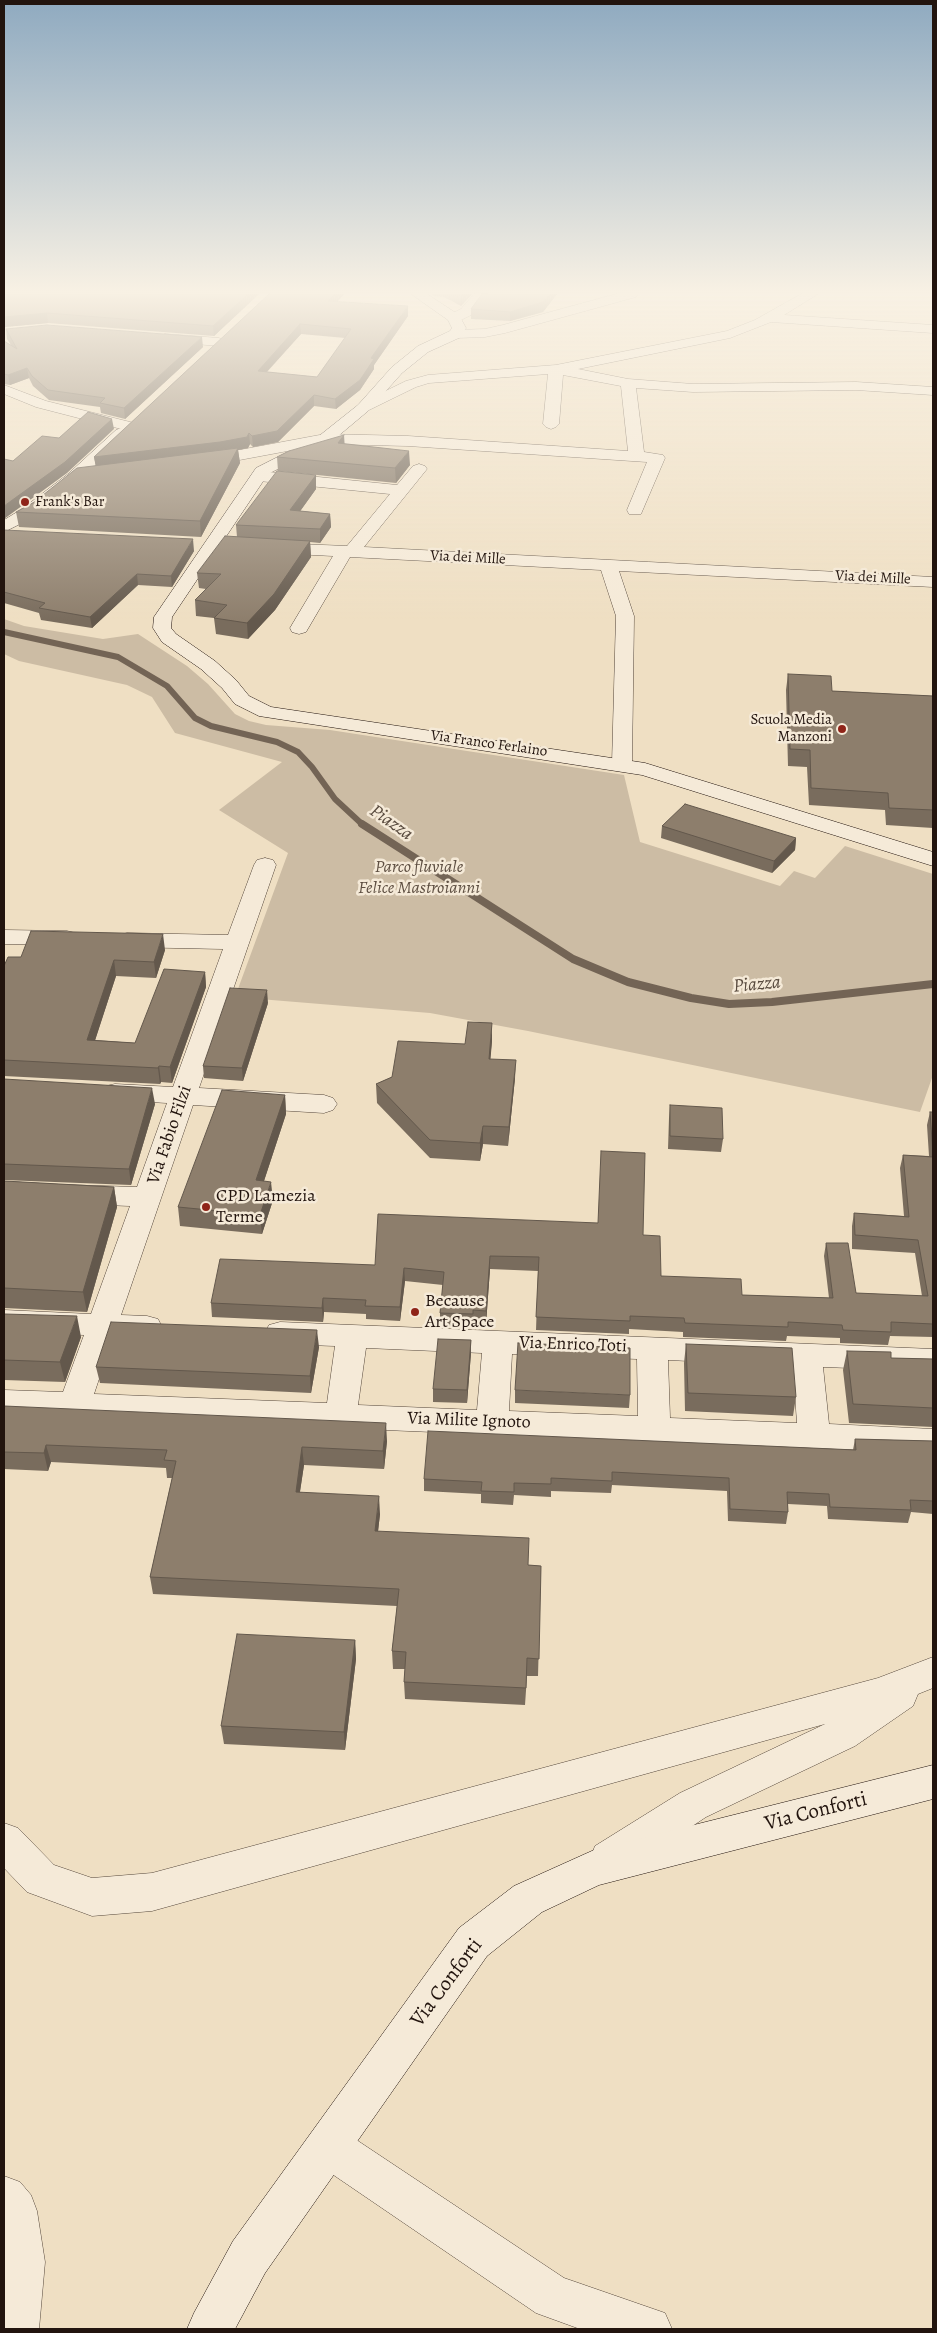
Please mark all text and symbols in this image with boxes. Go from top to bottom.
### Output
place label: Frank's Bar [35,493,105,511]
marker: Frank's Bar [19,496,31,508]
street label: Via dei Mille [430,547,506,569]
street label: Via dei Mille [835,567,911,589]
place label: Scuola Media Manzoni [750,711,832,746]
marker: Scuola Media Manzoni [836,723,848,735]
street label: Via Franco Ferlaino [430,727,548,761]
water label: Piazza [365,800,417,846]
park label: Parco fluviale Felice Mastroianni [358,857,480,900]
water label: Piazza [732,972,782,998]
street label: Via Fabio Filzi [143,1083,197,1187]
place label: CPD Lamezia Terme [216,1186,316,1228]
marker: CPD Lamezia Terme [200,1201,212,1213]
place label: Because Art Space [425,1291,494,1334]
marker: Because Art Space [409,1306,421,1318]
street label: Via Enrico Toti [519,1332,627,1358]
street label: Via Milite Ignoto [407,1408,531,1434]
street label: Via Conforti [762,1787,870,1837]
street label: Via Conforti [406,1934,488,2032]

